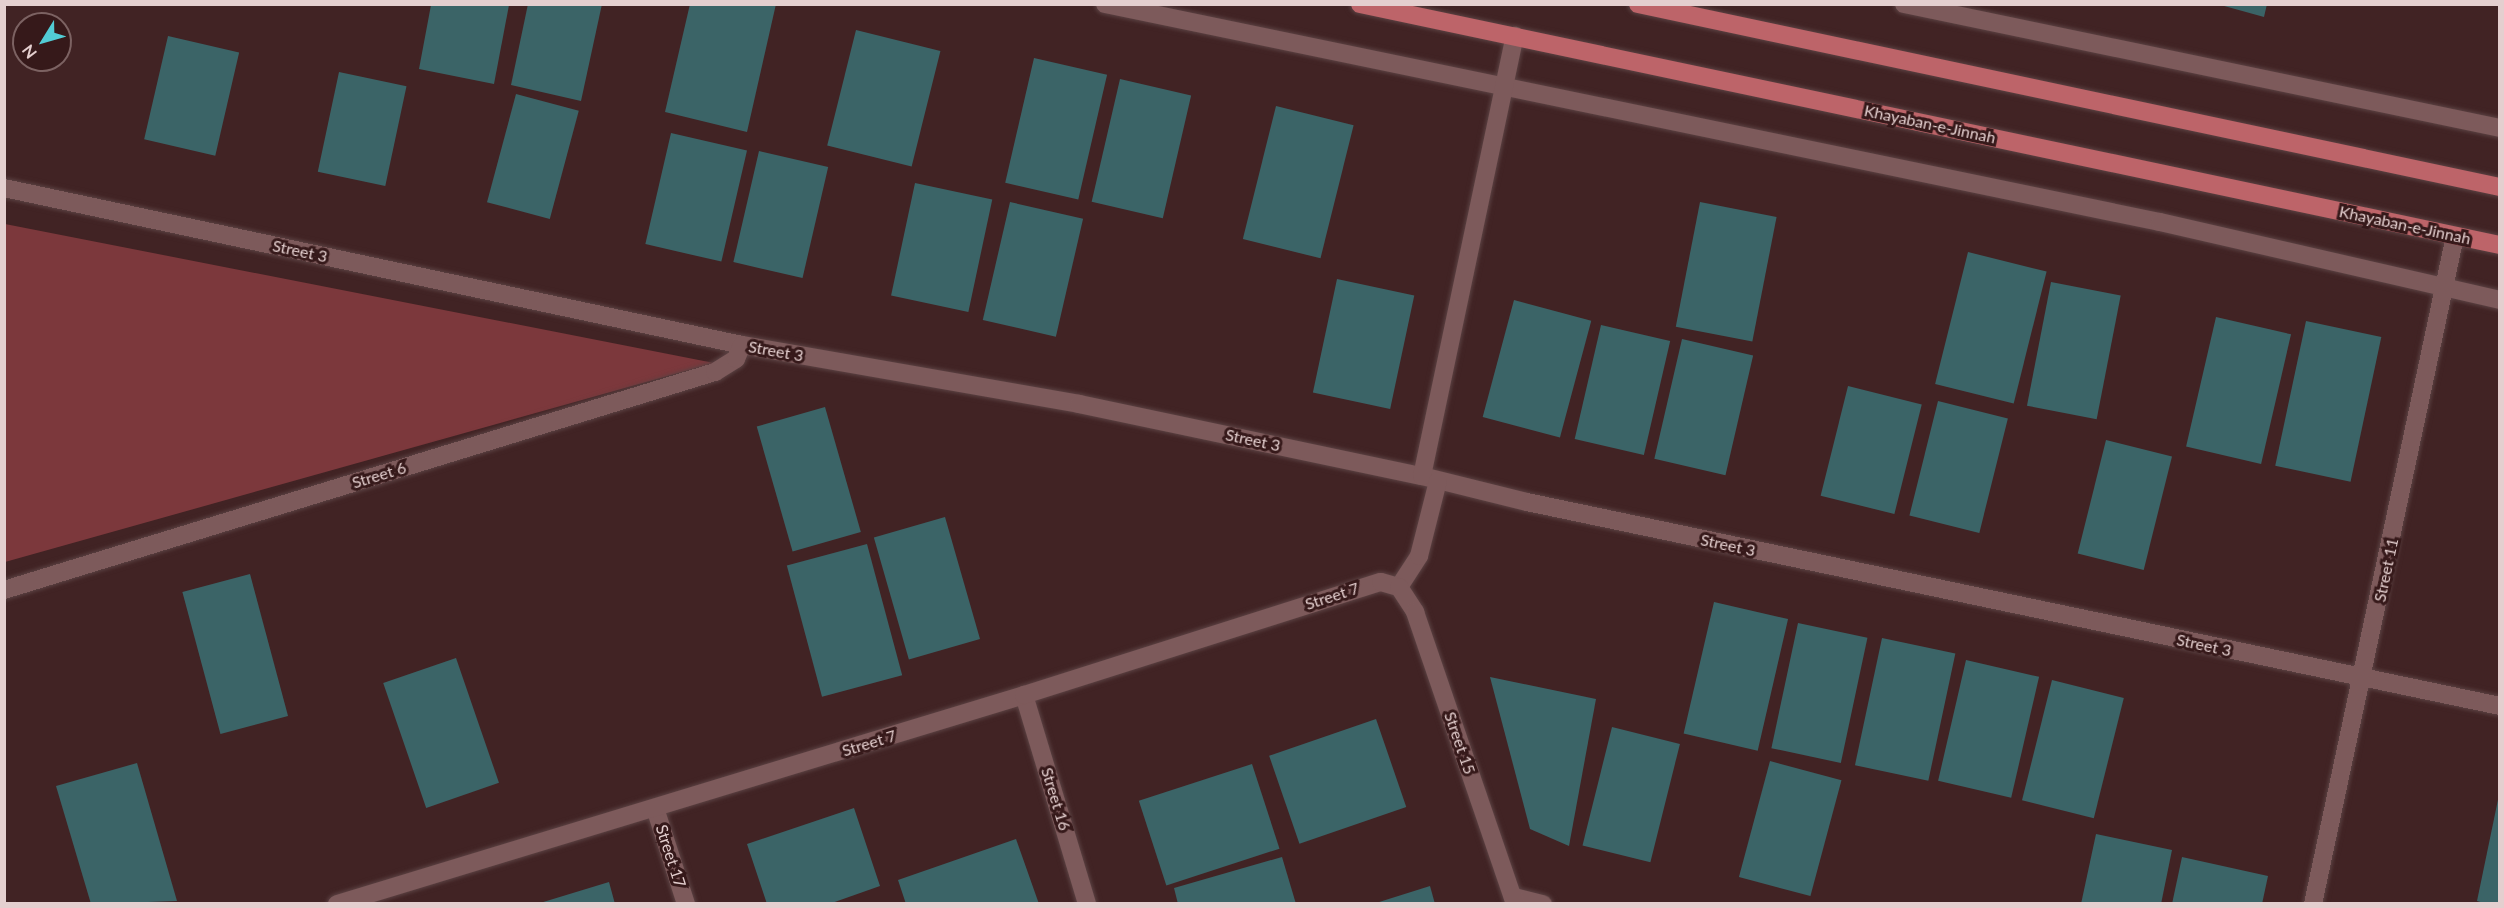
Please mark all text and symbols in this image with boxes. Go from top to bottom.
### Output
north arrow [12,12,72,72]
text: N [18,41,40,63]
street label: Khayaban-e-Jinnah [1863,101,1997,147]
street label: Khayaban-e-Jinnah [2338,202,2472,248]
street label: Street 3 [271,236,329,266]
street label: Street 3 [747,337,805,365]
street label: Street 3 [1224,425,1282,455]
street label: Street 6 [350,458,408,492]
street label: Street 3 [1699,530,1757,560]
street label: Street 11 [2370,536,2402,604]
street label: Street 7 [1303,578,1361,614]
street label: Street 3 [2175,630,2233,660]
street label: Street 15 [1440,709,1480,777]
street label: Street 7 [840,726,898,760]
street label: Street 16 [1037,765,1075,833]
street label: Street 17 [652,822,690,890]

